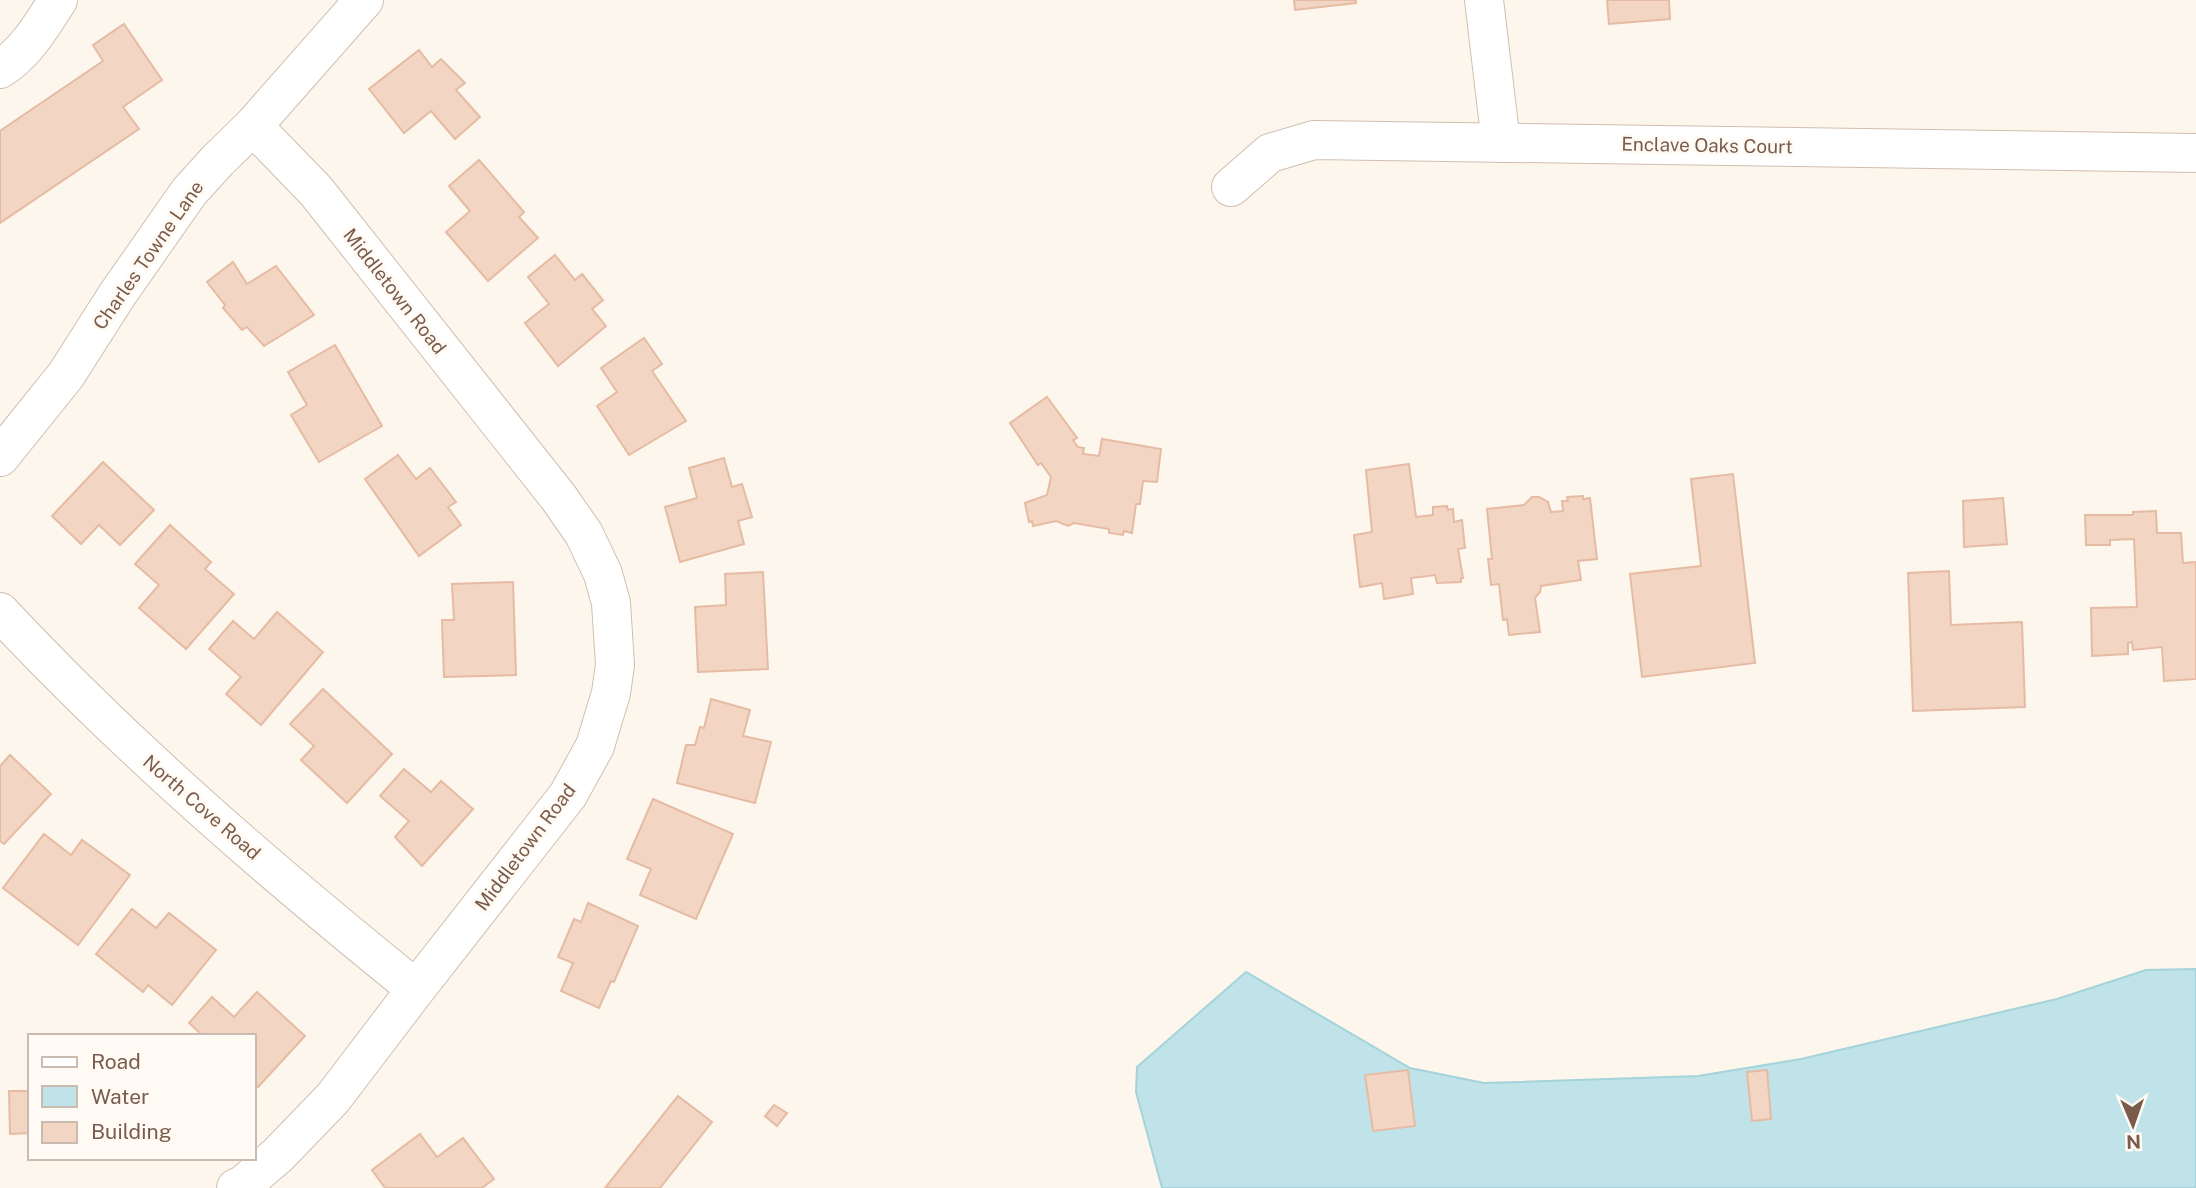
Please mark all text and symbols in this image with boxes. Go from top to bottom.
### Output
street label: Enclave Oaks Court [1621,133,1793,157]
street label: Charles Towne Lane [88,176,208,334]
street label: Middletown Road [339,224,451,358]
street label: North Cove Road [139,750,265,864]
street label: Middletown Road [470,779,580,915]
legend [28,1034,256,1160]
text: Road [91,1049,141,1074]
text: Water [91,1084,149,1109]
north arrow [2098,1090,2168,1160]
text: Building [91,1119,172,1144]
text: N [2126,1131,2141,1153]

